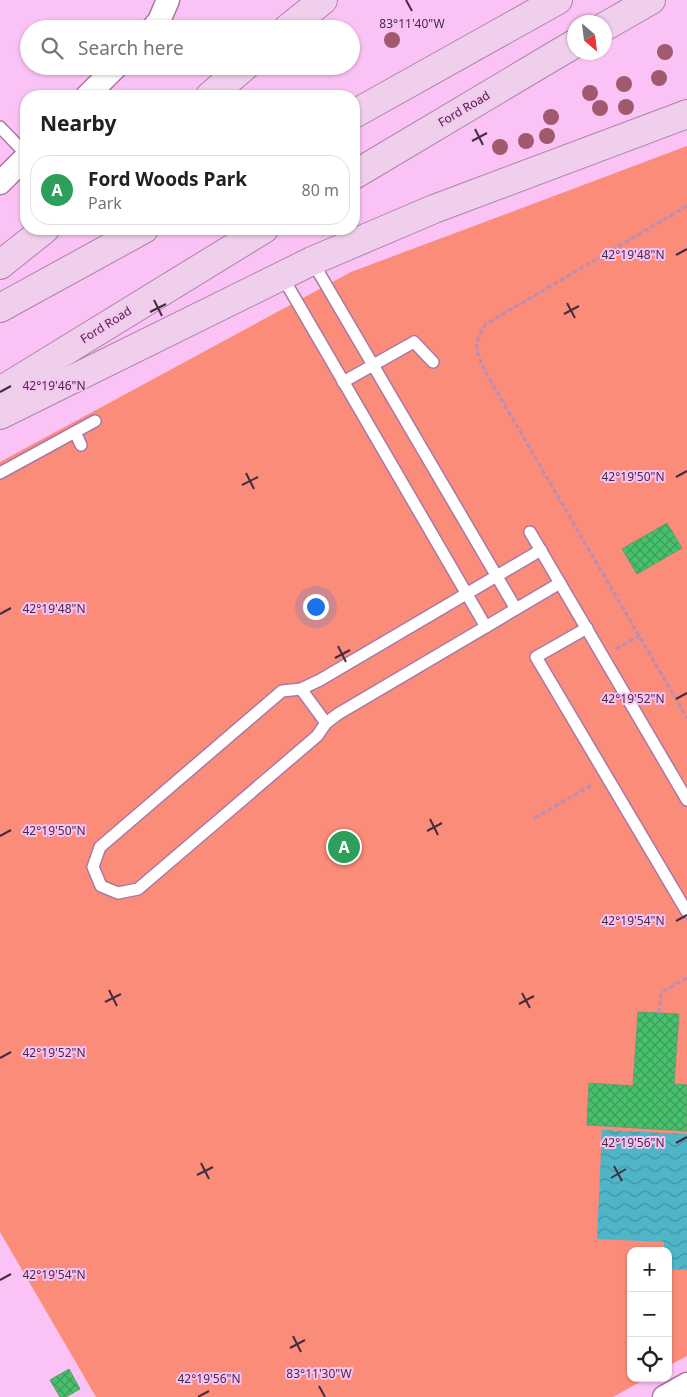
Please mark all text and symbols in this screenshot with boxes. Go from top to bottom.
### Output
text: 83°11'40"W [379,15,445,32]
north arrow [567,15,612,60]
search box [20,20,360,75]
icon: search [38,34,66,62]
text: Search here [78,35,184,61]
street label: Ford Road [435,86,493,131]
text: Nearby [40,109,116,137]
text: Ford Woods Park [88,166,247,192]
text: A [51,179,63,201]
text: 80 m [302,179,339,201]
text: Park [88,192,122,214]
text: 42°19'48"N [601,246,665,263]
street label: Ford Road [77,302,135,347]
text: 42°19'46"N [22,377,86,394]
text: 42°19'50"N [601,468,665,485]
your location [303,594,329,620]
text: 42°19'48"N [22,600,86,617]
text: 42°19'52"N [601,690,665,707]
text: 42°19'50"N [22,822,86,839]
pin: A [328,828,360,866]
text: 42°19'54"N [601,912,665,929]
text: 42°19'52"N [22,1044,86,1061]
text: 42°19'56"N [601,1134,665,1151]
map controls [627,1247,672,1382]
button: + [627,1247,672,1292]
text: 42°19'54"N [22,1266,86,1283]
button: − [627,1292,672,1337]
button: locate [627,1337,672,1382]
text: 83°11'30"W [286,1365,352,1382]
text: 42°19'56"N [177,1370,241,1387]

